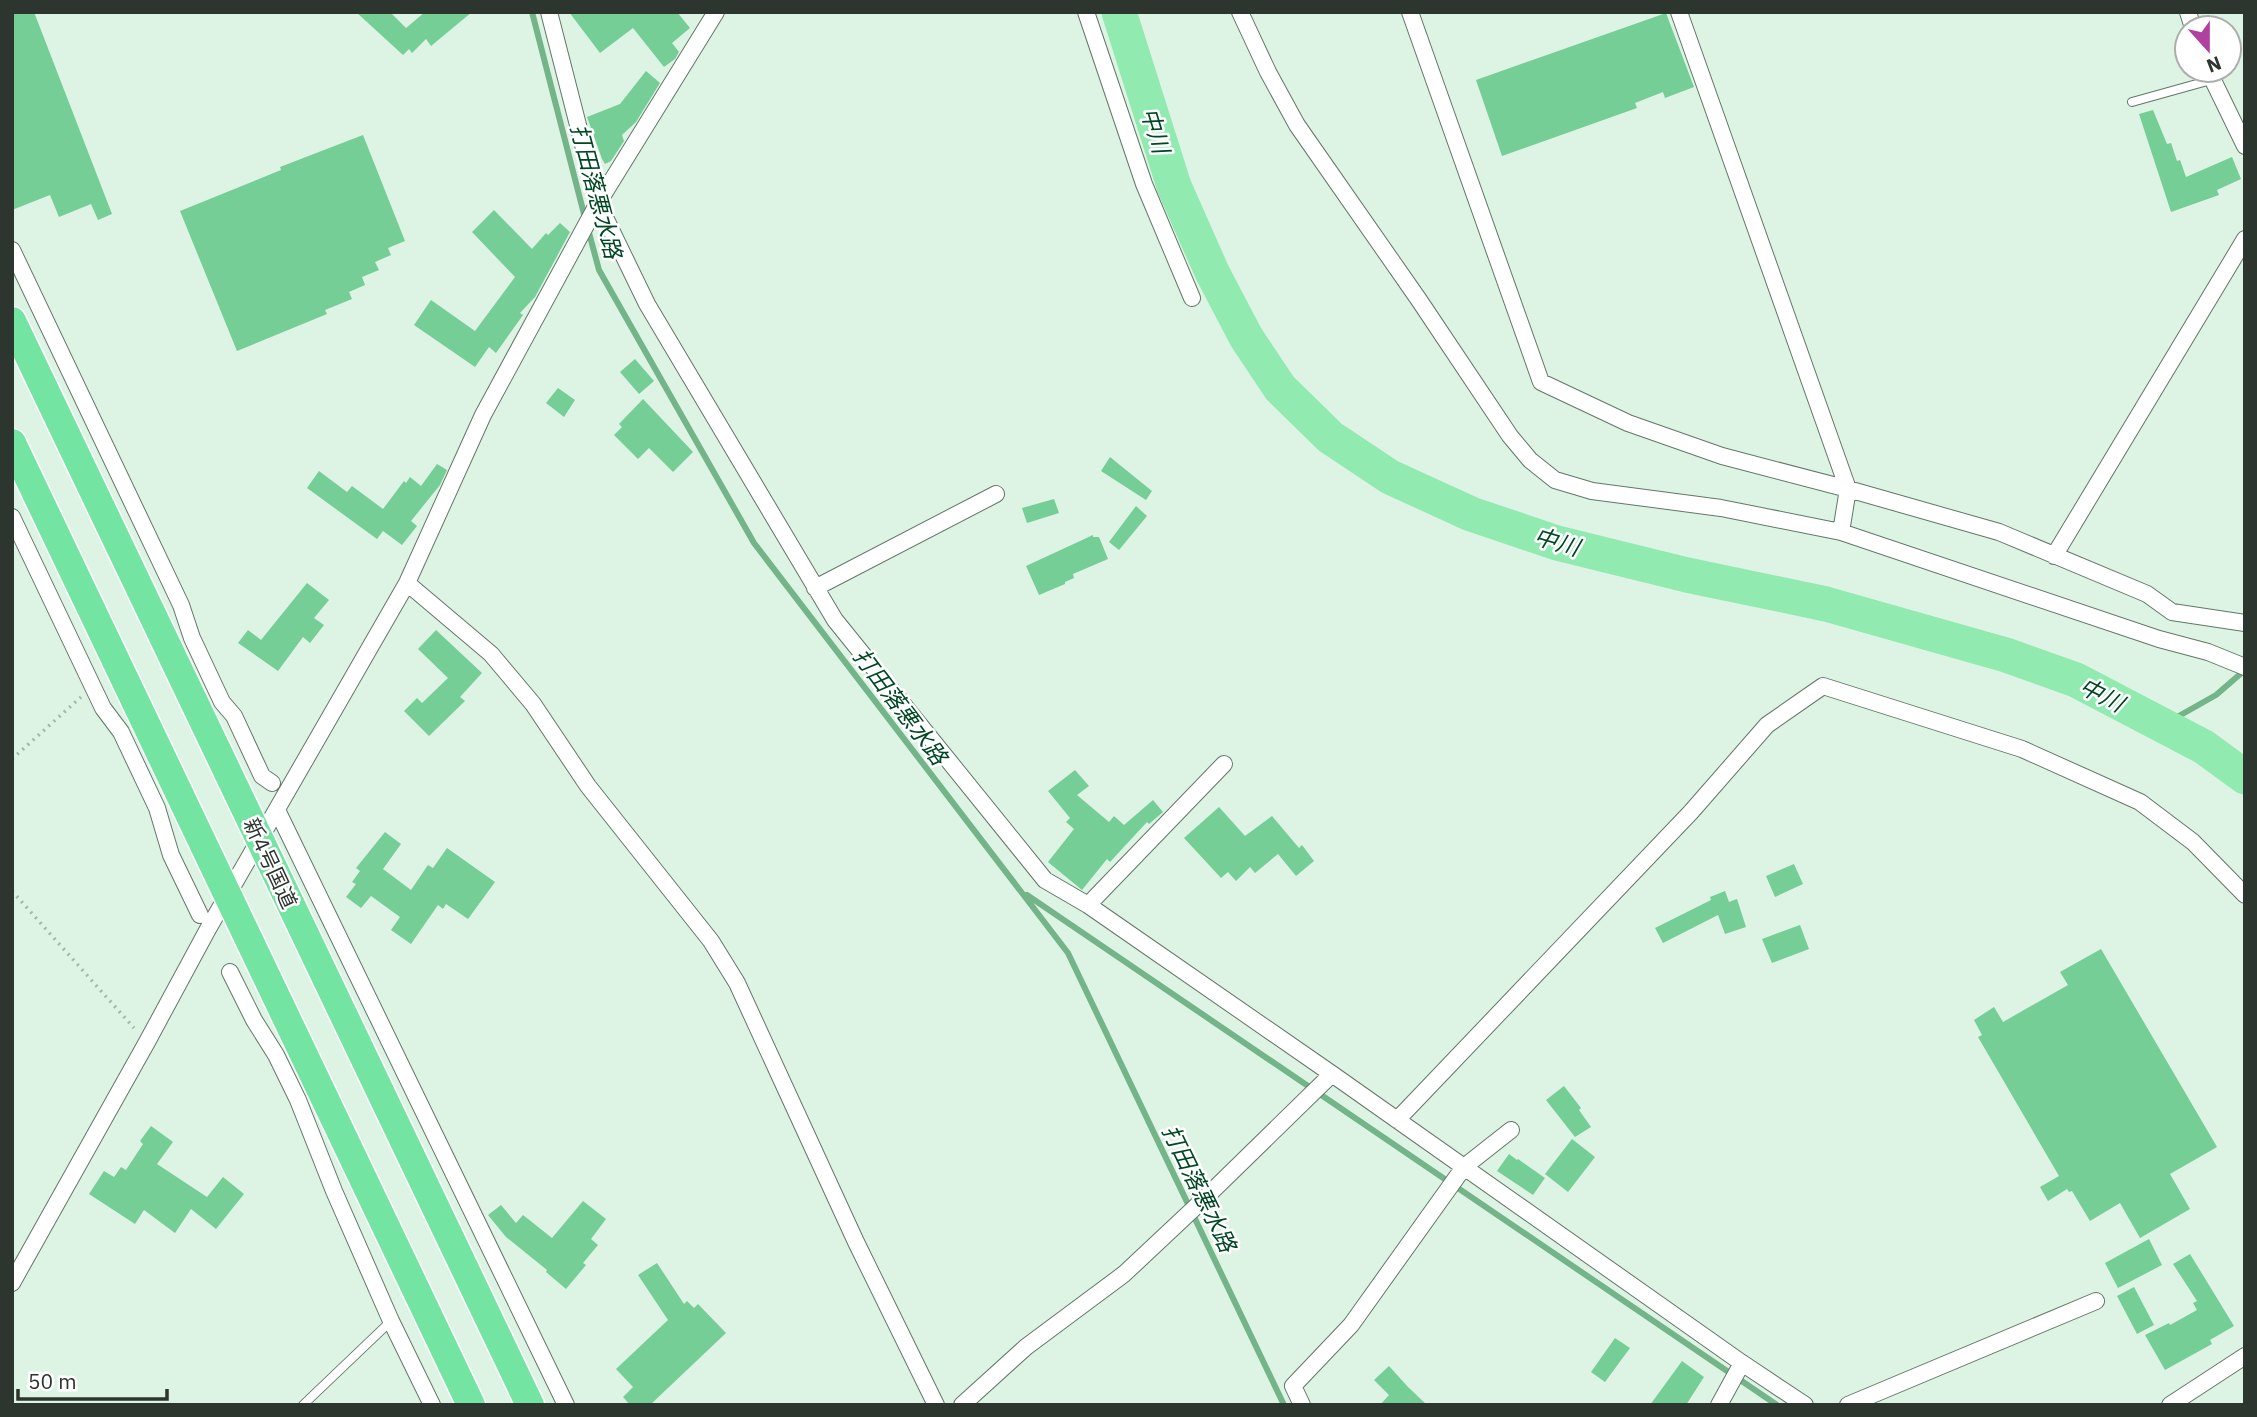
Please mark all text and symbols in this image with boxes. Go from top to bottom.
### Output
north arrow [2173,14,2243,84]
text: N [2203,51,2225,79]
water label: 中川 [1135,104,1178,159]
water label: 打田落悪水路 [565,120,630,263]
water label: 中川 [1531,520,1586,563]
water label: 打田落悪水路 [847,642,956,772]
water label: 中川 [2075,670,2132,719]
street label: 新4号国道 [238,813,304,913]
water label: 打田落悪水路 [1156,1119,1245,1258]
scale bar [18,1358,166,1402]
text: 50 m [28,1367,77,1395]

